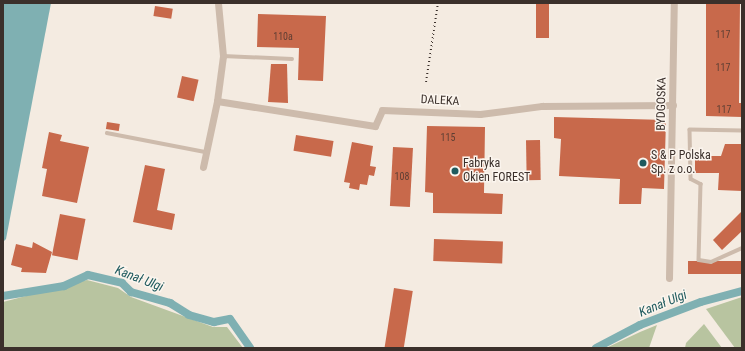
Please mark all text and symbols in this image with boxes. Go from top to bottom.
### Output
house number: 117 [716,29,730,41]
house number: 110a [273,31,293,43]
house number: 117 [716,62,730,74]
street label: BYDGOSKA [654,77,670,131]
street label: DALEKA [420,93,460,109]
house number: 117 [717,104,731,116]
house number: 115 [441,132,455,144]
place label: S & P Polska Sp. z o.o. [651,149,711,177]
place label: Fabryka Okien FOREST [463,157,530,185]
marker: S & P Polska Sp. z o.o. [638,158,648,168]
marker: Fabryka Okien FOREST [450,166,460,176]
house number: 108 [395,171,409,183]
water label: Kanał Ulgi [113,263,165,295]
water label: Kanał Ulgi [637,287,689,321]

